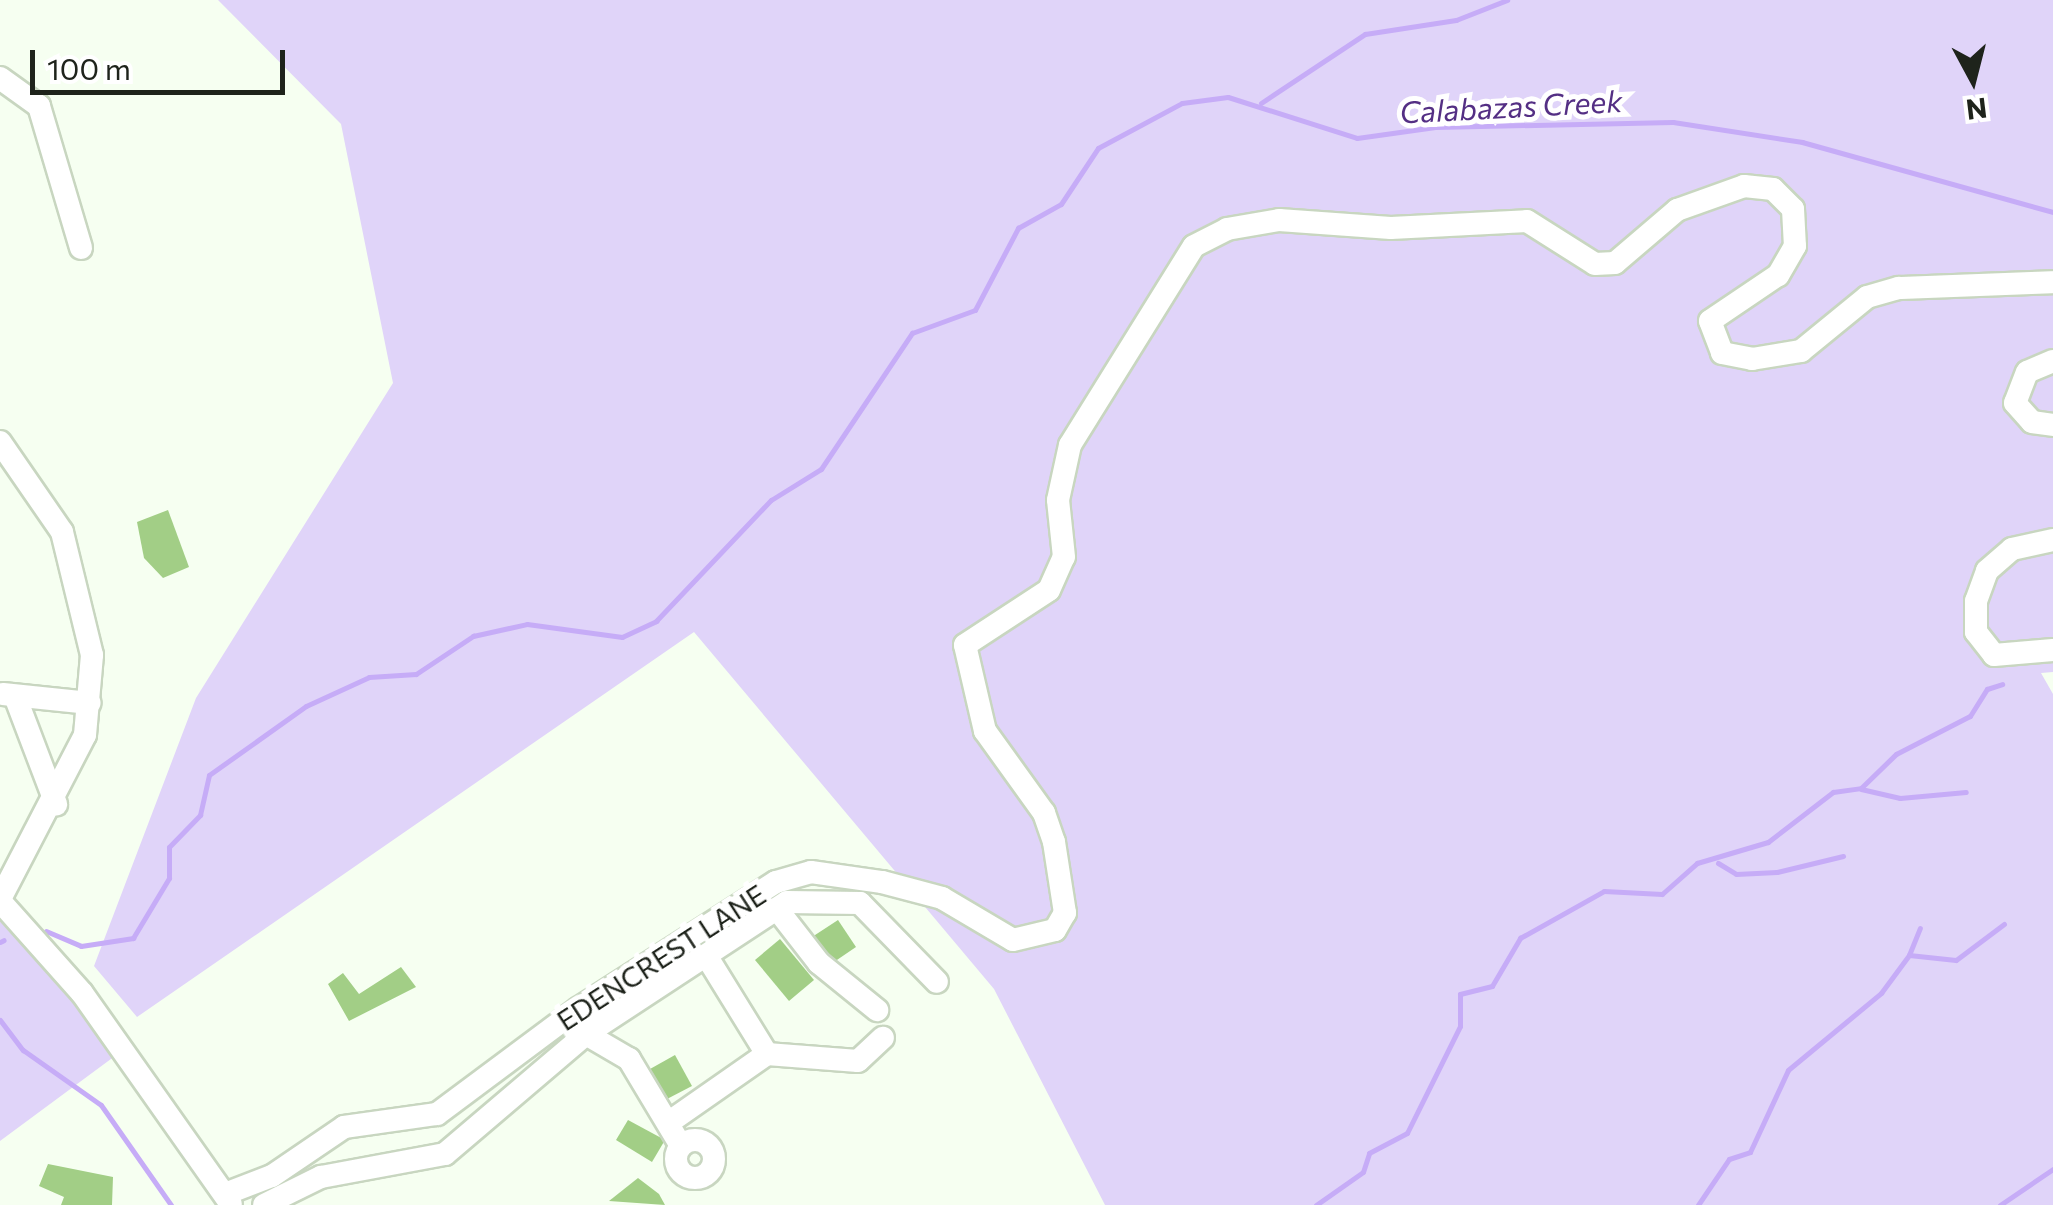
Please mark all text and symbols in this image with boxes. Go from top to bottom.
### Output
scale bar [35,30,290,92]
north arrow [1923,30,2023,130]
text: 100 m [47,49,131,86]
water label: Calabazas Creek [1399,82,1623,130]
text: N [1964,92,1989,128]
street label: EDENCREST LANE [550,877,772,1037]

